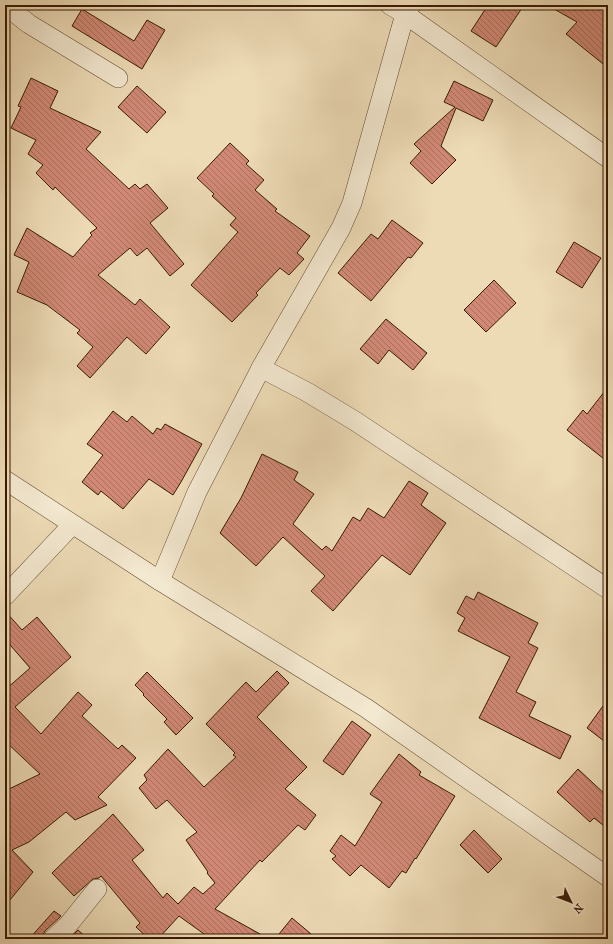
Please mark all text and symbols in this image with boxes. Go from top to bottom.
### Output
north arrow [551,882,591,922]
text: N [570,901,586,916]

